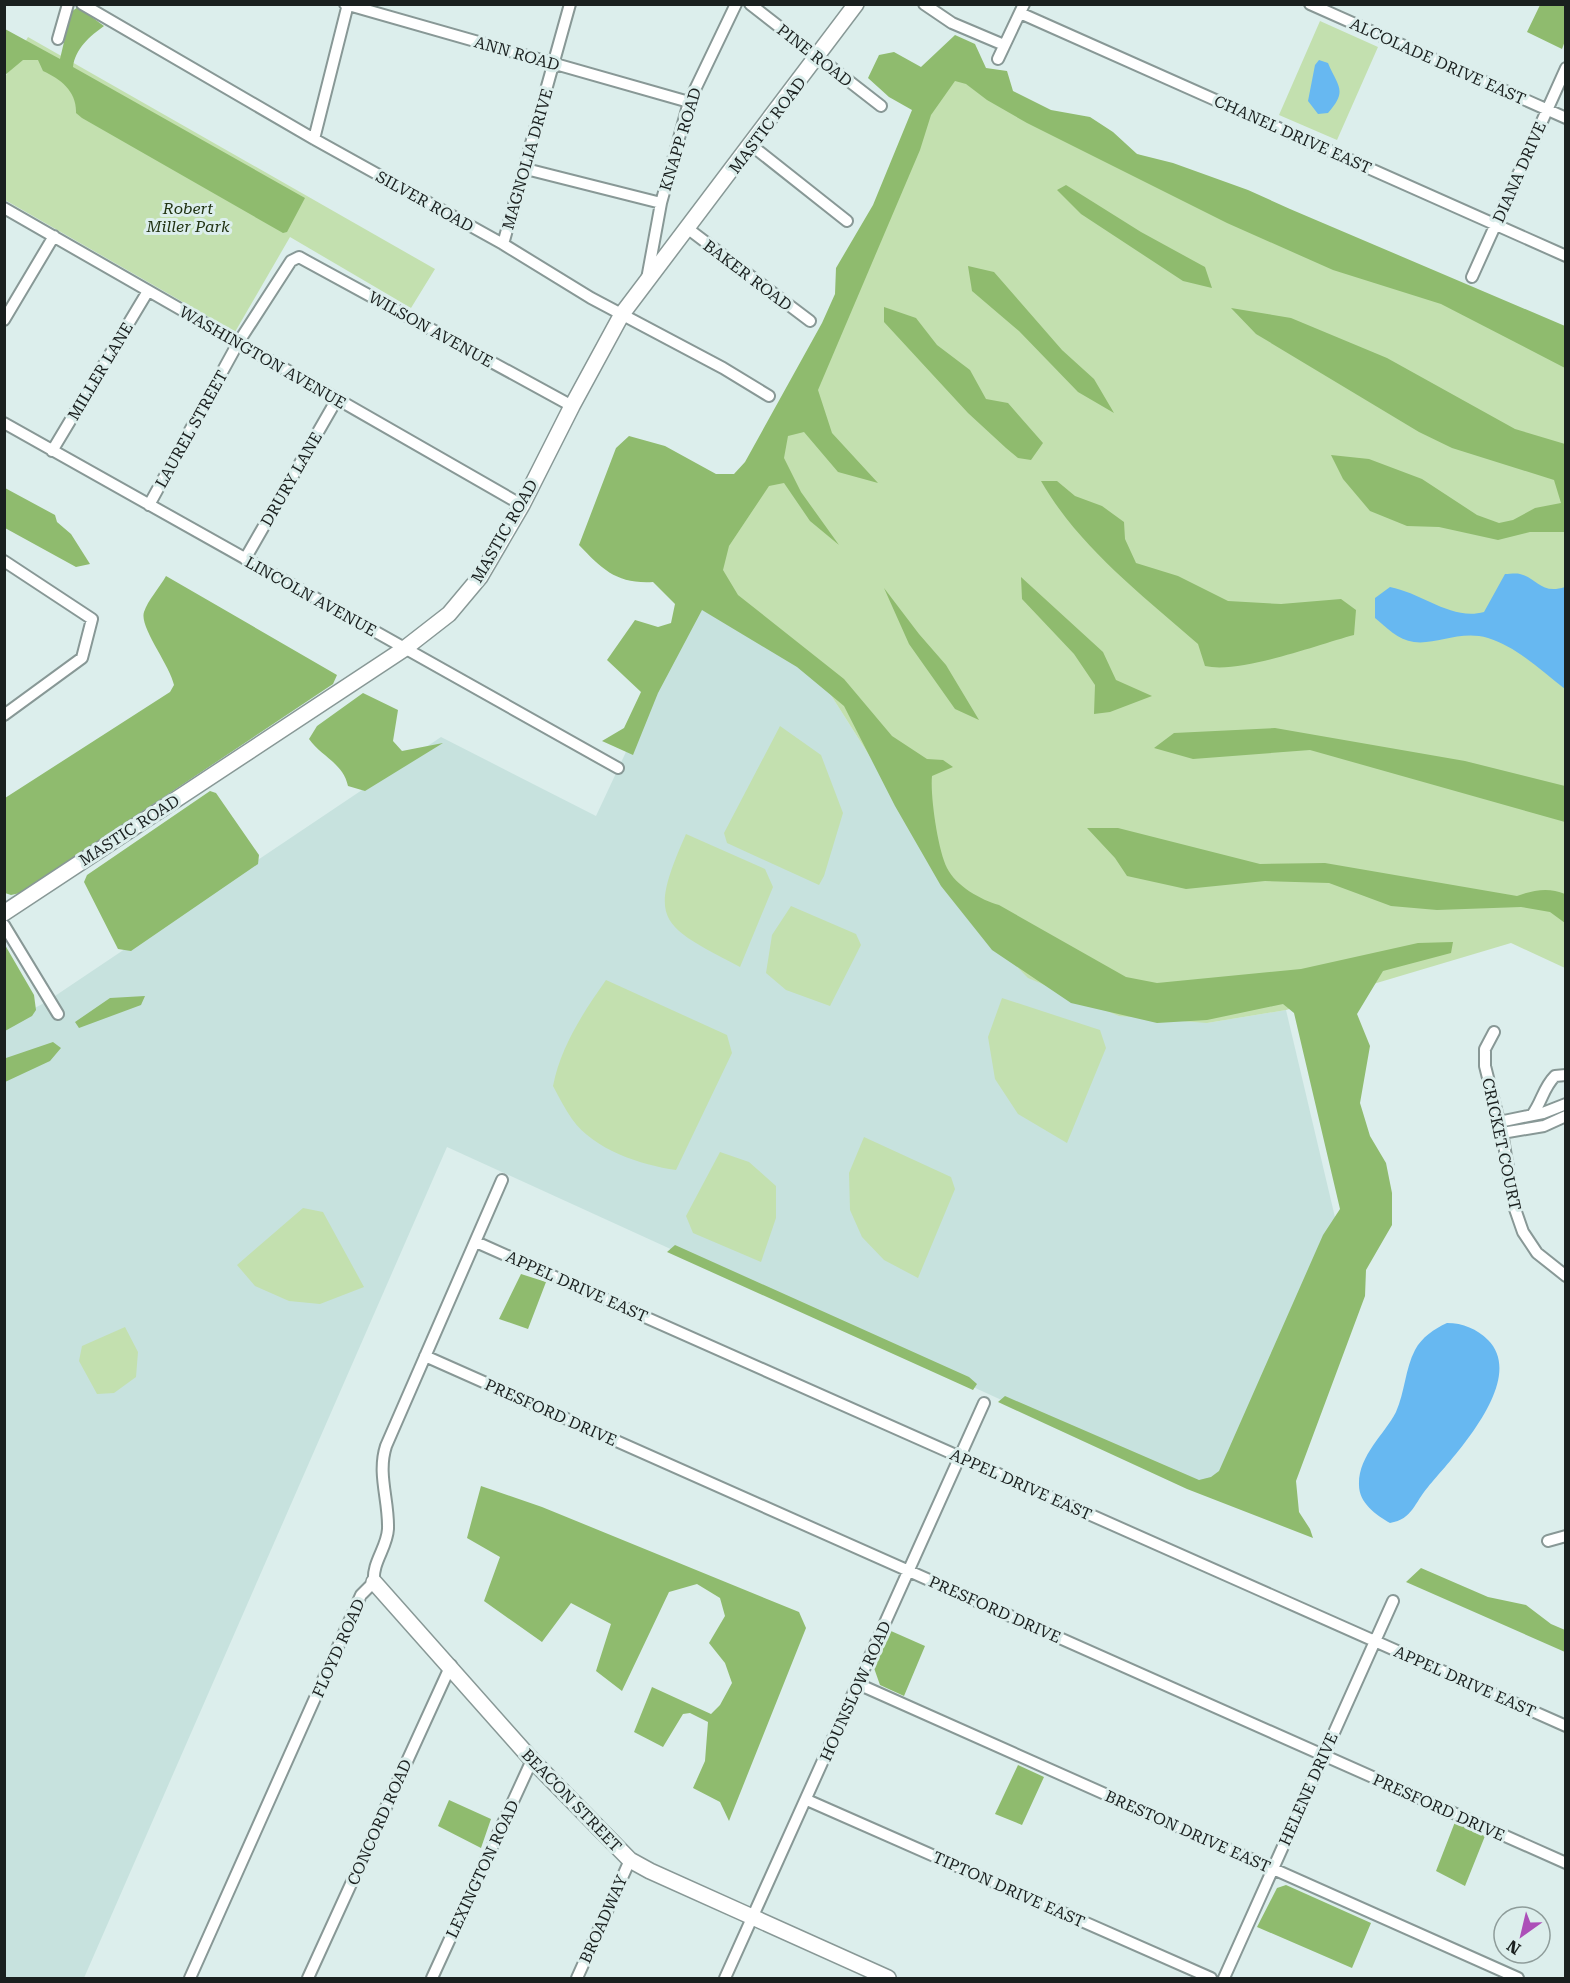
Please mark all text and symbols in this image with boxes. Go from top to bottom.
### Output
street label: ALCOLADE DRIVE EAST [1347,14,1529,109]
street label: PINE ROAD [773,20,856,91]
street label: ANN ROAD [472,32,562,75]
street label: MASTIC ROAD [725,73,810,177]
street label: KNAPP ROAD [656,85,705,193]
street label: MAGNOLIA DRIVE [498,86,557,232]
street label: CHANEL DRIVE EAST [1211,91,1375,178]
street label: DIANA DRIVE [1489,119,1550,226]
street label: SILVER ROAD [373,167,477,236]
park label: Robert Miller Park [145,199,230,236]
street label: BAKER ROAD [700,236,796,315]
street label: WILSON AVENUE [365,287,496,371]
street label: WASHINGTON AVENUE [176,302,349,413]
street label: MILLER LANE [64,319,137,424]
street label: LAUREL STREET [151,367,232,491]
street label: DRURY LANE [257,429,326,530]
street label: MASTIC ROAD [467,476,542,586]
street label: LINCOLN AVENUE [242,552,380,640]
street label: MASTIC ROAD [76,791,183,870]
street label: CRICKET COURT [1478,1076,1525,1212]
street label: APPEL DRIVE EAST [503,1247,651,1326]
street label: PRESFORD DRIVE [482,1375,620,1450]
street label: APPEL DRIVE EAST [947,1445,1095,1524]
street label: PRESFORD DRIVE [926,1572,1064,1647]
street label: FLOYD ROAD [308,1596,369,1700]
street label: HOUNSLOW ROAD [816,1618,895,1764]
street label: APPEL DRIVE EAST [1391,1642,1539,1721]
street label: HELENE DRIVE [1275,1730,1342,1849]
street label: BEACON STREET [518,1745,626,1856]
street label: CONCORD ROAD [343,1756,416,1888]
street label: PRESFORD DRIVE [1370,1770,1508,1845]
street label: BRESTON DRIVE EAST [1102,1786,1274,1877]
street label: LEXINGTON ROAD [442,1797,523,1941]
street label: TIPTON DRIVE EAST [930,1847,1088,1932]
street label: BROADWAY [576,1872,631,1966]
north arrow [1492,1905,1552,1965]
text: N [1503,1936,1524,1958]

